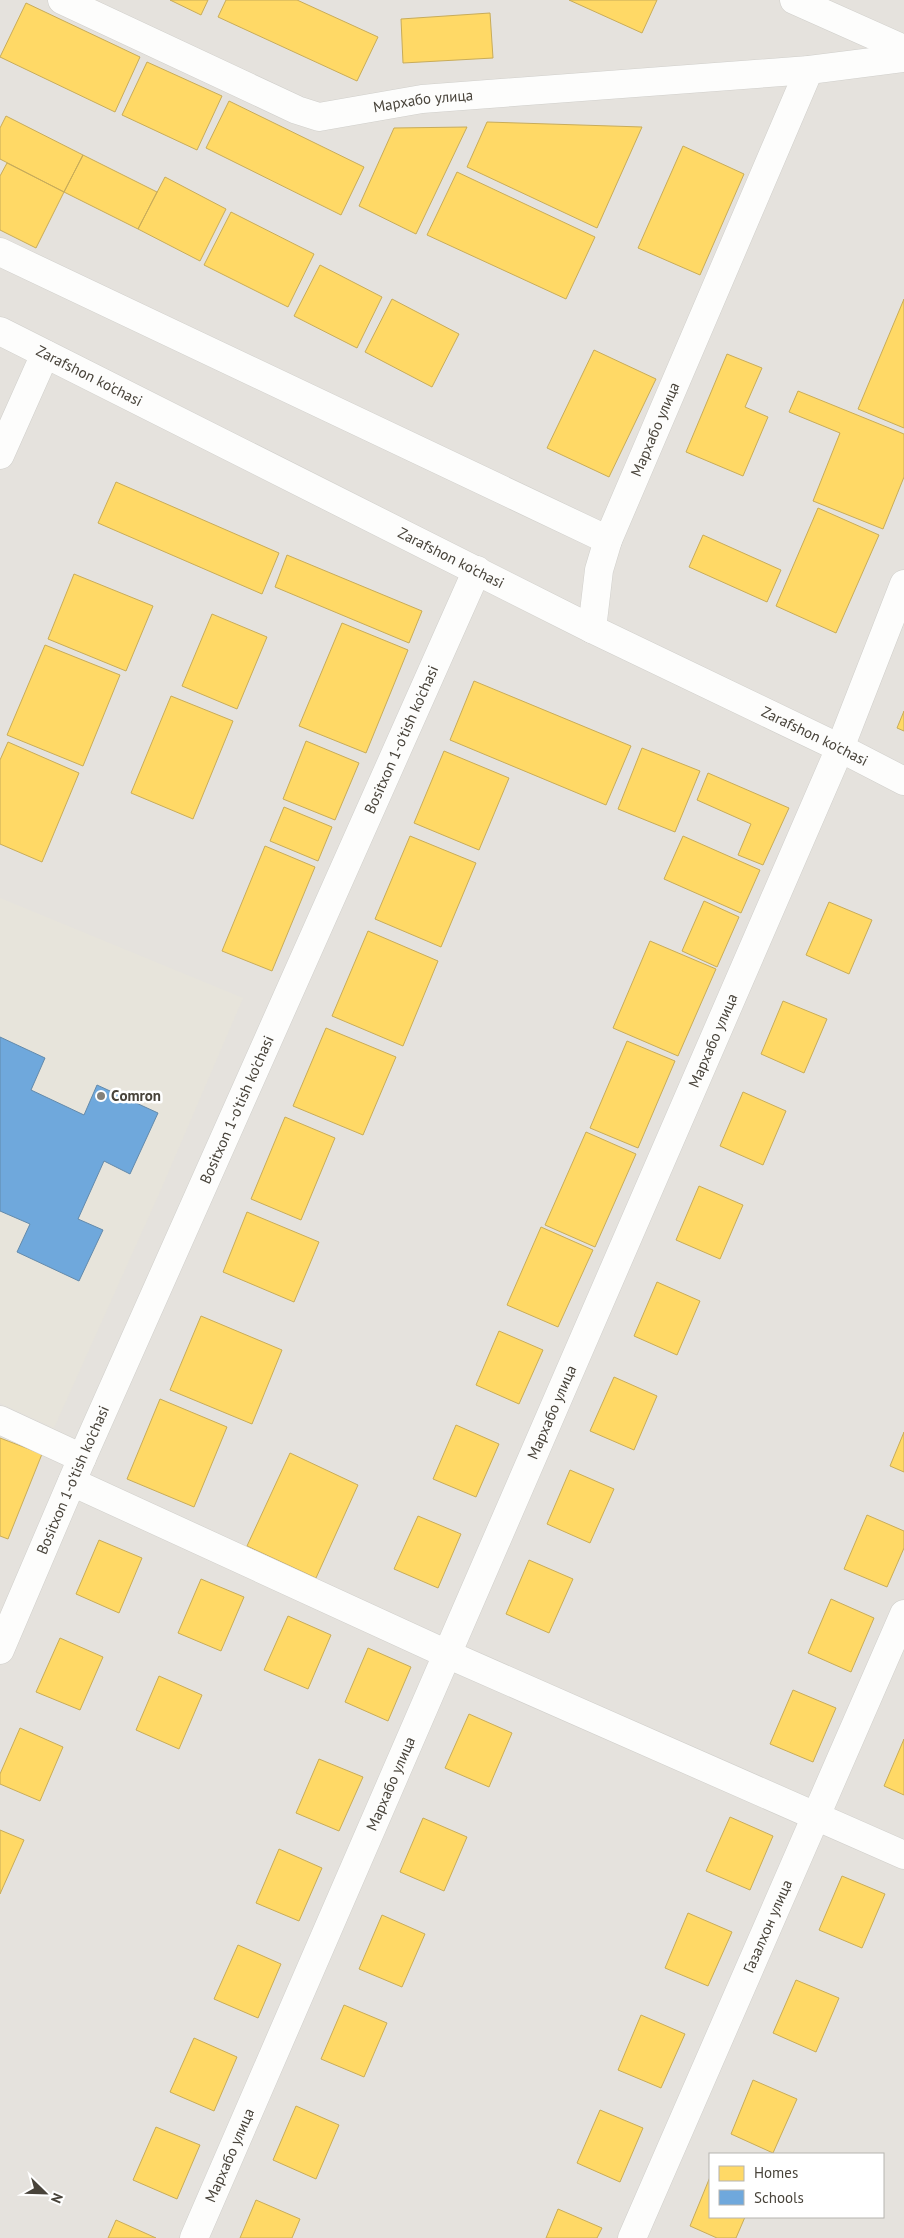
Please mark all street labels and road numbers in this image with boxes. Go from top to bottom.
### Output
street label: Мархабо улица [372,85,474,116]
street label: Zarafshon ko'chasi [33,341,146,410]
street label: Мархабо улица [626,379,683,479]
street label: Zarafshon ko'chasi [395,523,508,592]
street label: Bositxon 1-o'tish ko'chasi [360,662,442,817]
street label: Zarafshon ko'chasi [759,702,872,770]
street label: Мархабо улица [684,991,741,1090]
street label: Bositxon 1-o'tish ko'chasi [195,1032,278,1187]
street label: Мархабо улица [523,1362,580,1462]
street label: Bositxon 1-o'tish ko'chasi [32,1402,113,1557]
street label: Мархабо улица [362,1734,419,1834]
street label: Газалхон улица [739,1877,796,1976]
street label: Мархабо улица [201,2105,258,2205]

